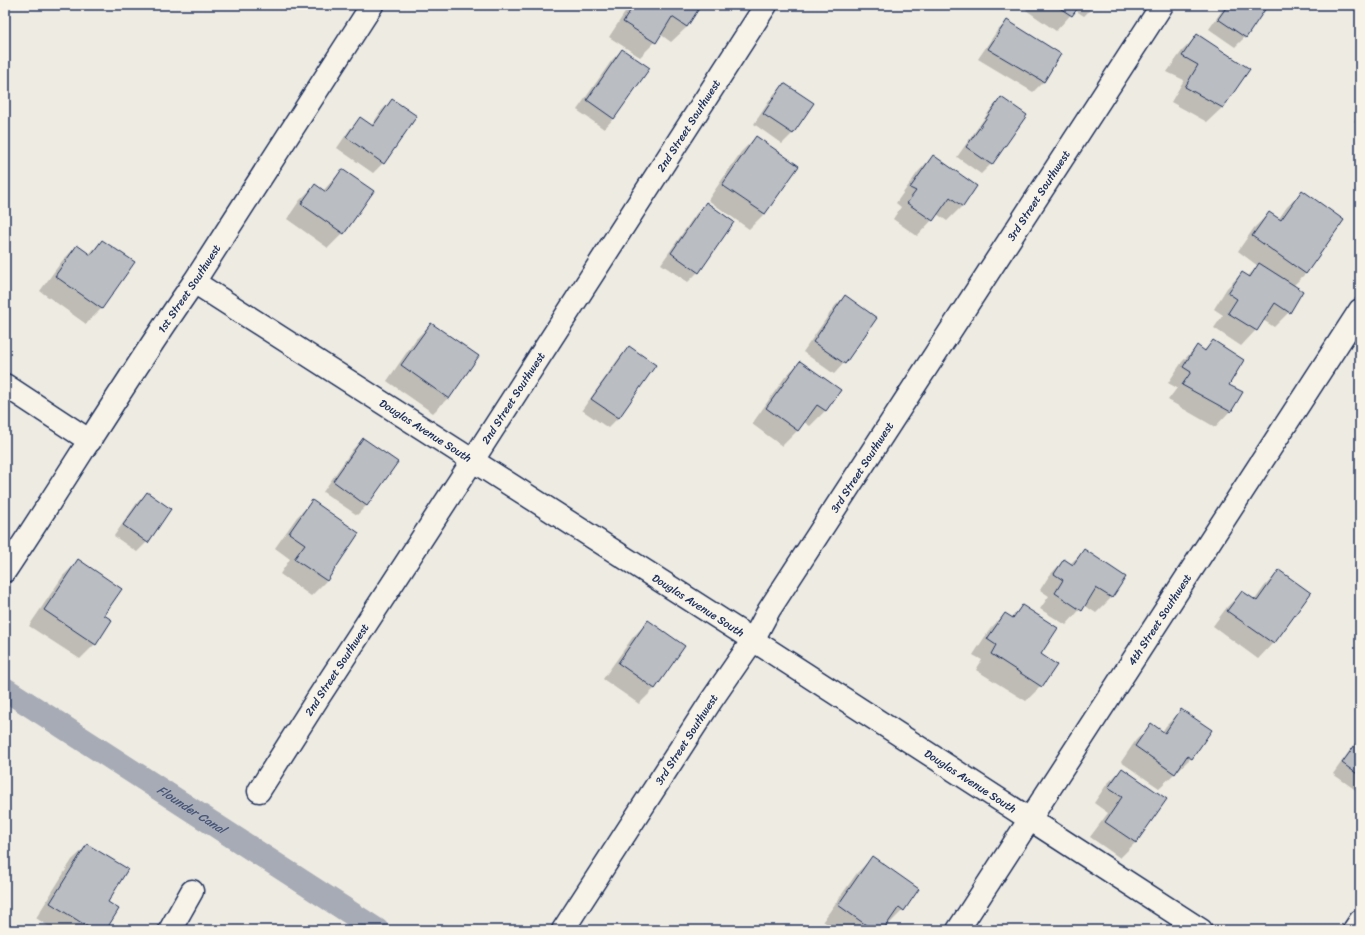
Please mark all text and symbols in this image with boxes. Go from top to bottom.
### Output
street label: 2nd Street Southwest [652,76,726,176]
street label: 3rd Street Southwest [1002,146,1075,245]
street label: 1st Street Southwest [153,240,226,337]
street label: 2nd Street Southwest [476,348,550,448]
street label: Douglas Avenue South [375,394,476,468]
street label: 3rd Street Southwest [826,418,899,517]
street label: Douglas Avenue South [648,569,748,642]
street label: 4th Street Southwest [1123,570,1197,670]
street label: 2nd Street Southwest [300,620,374,720]
street label: 3rd Street Southwest [650,690,723,789]
street label: Douglas Avenue South [920,744,1020,818]
water label: Flounder Canal [152,779,232,842]

